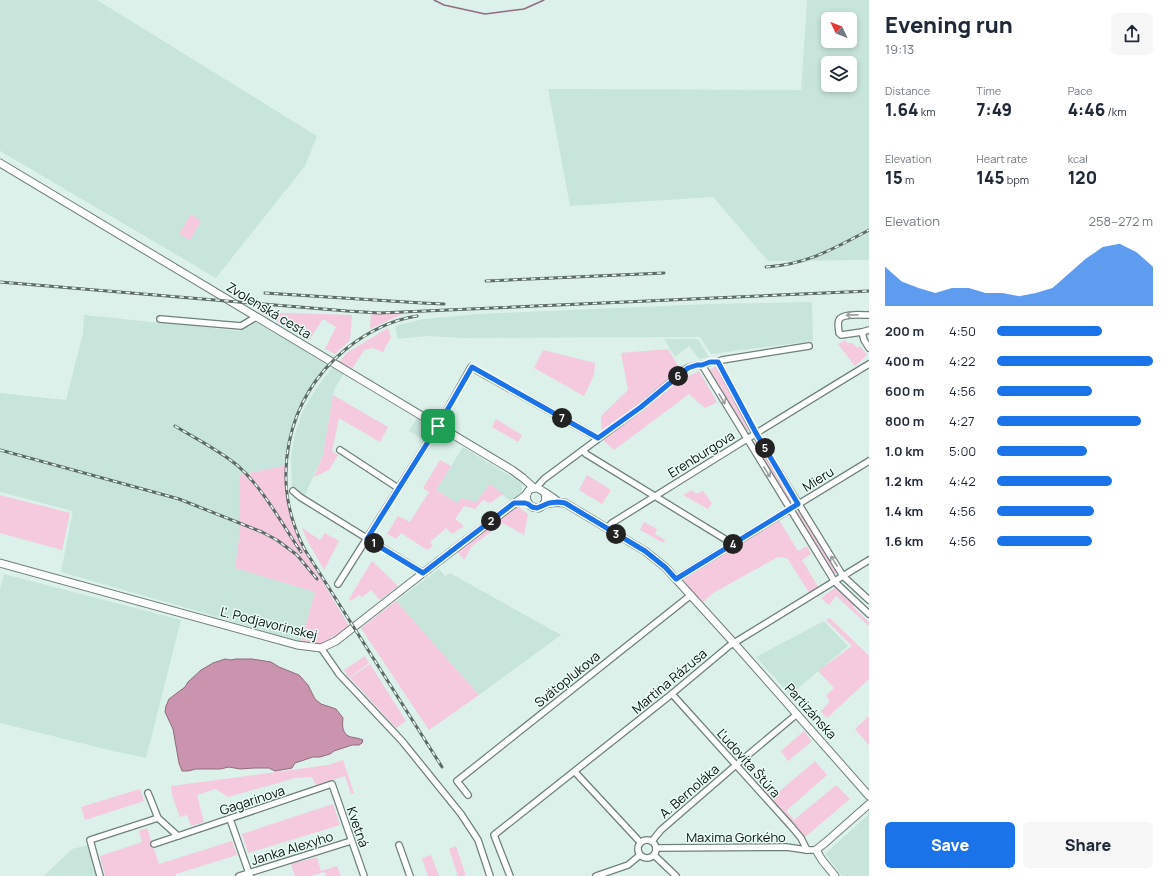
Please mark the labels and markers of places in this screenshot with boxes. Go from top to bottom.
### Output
pin: 6 [668,366,688,386]
pin: 7 [552,408,572,428]
pin [421,409,455,443]
pin: 5 [755,438,775,458]
pin: 2 [481,511,501,531]
pin: 3 [606,524,626,544]
pin: 1 [364,533,384,553]
pin: 4 [723,534,743,554]

